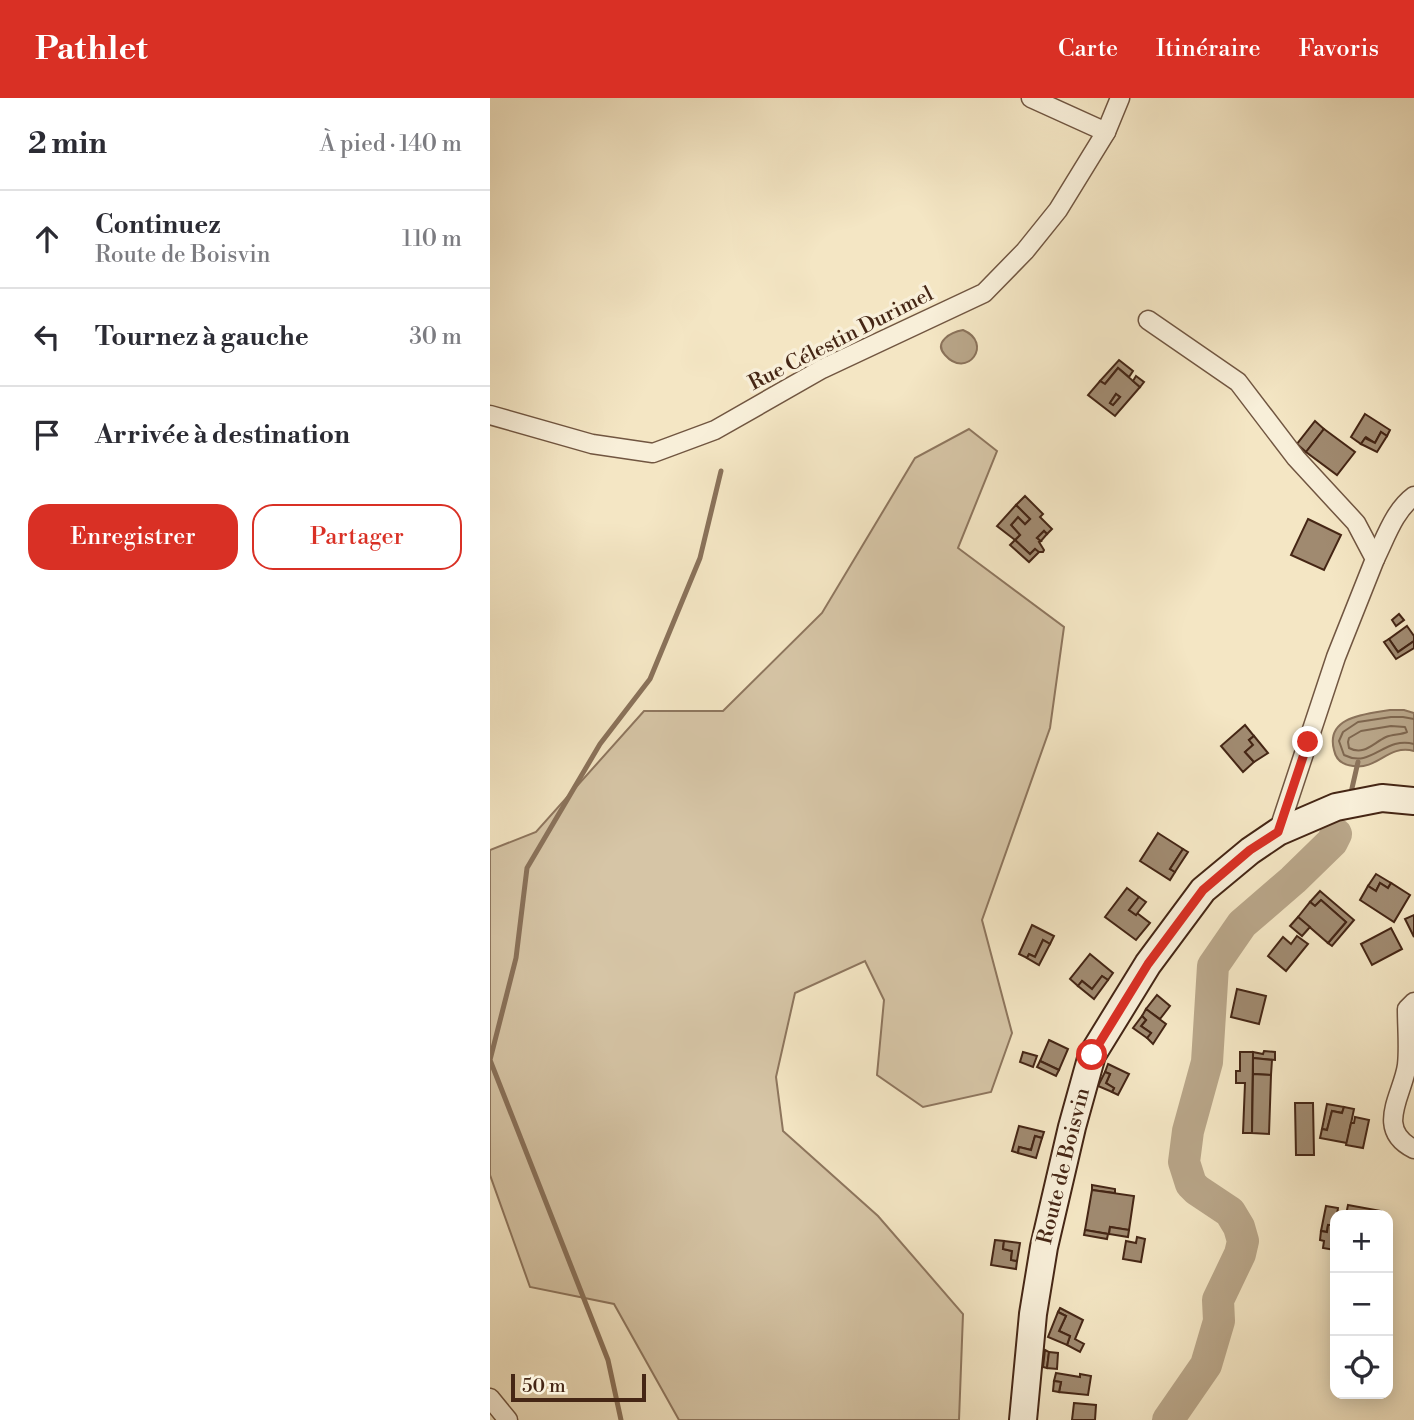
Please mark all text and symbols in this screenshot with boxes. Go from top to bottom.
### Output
text: Pathlet [35,29,148,70]
text: Carte [1058,34,1118,64]
text: Itinéraire [1156,34,1261,64]
text: Favoris [1299,34,1379,64]
text: 2 min [28,125,107,163]
text: À pied · 140 m [320,130,462,158]
text: Continuez [95,209,221,241]
icon: ahead [28,220,66,258]
text: 110 m [402,225,462,253]
text: Route de Boisvin [95,241,270,269]
street label: Rue Célestin Durimel [744,281,938,397]
icon: left [28,318,66,356]
text: Tournez à gauche [95,321,309,353]
text: 30 m [409,323,462,351]
icon: arrive [28,416,66,454]
text: Arrivée à destination [95,419,350,451]
button: Enregistrer [28,504,238,570]
button: Partager [252,504,462,570]
route end [1292,726,1323,757]
route start [1076,1039,1107,1070]
street label: Route de Boisvin [1032,1085,1096,1247]
map controls [1330,1210,1393,1399]
button: + [1330,1210,1393,1273]
button: − [1330,1273,1393,1336]
button: locate [1330,1336,1393,1399]
scale bar [511,1371,646,1403]
text: 50 m [522,1374,566,1398]

